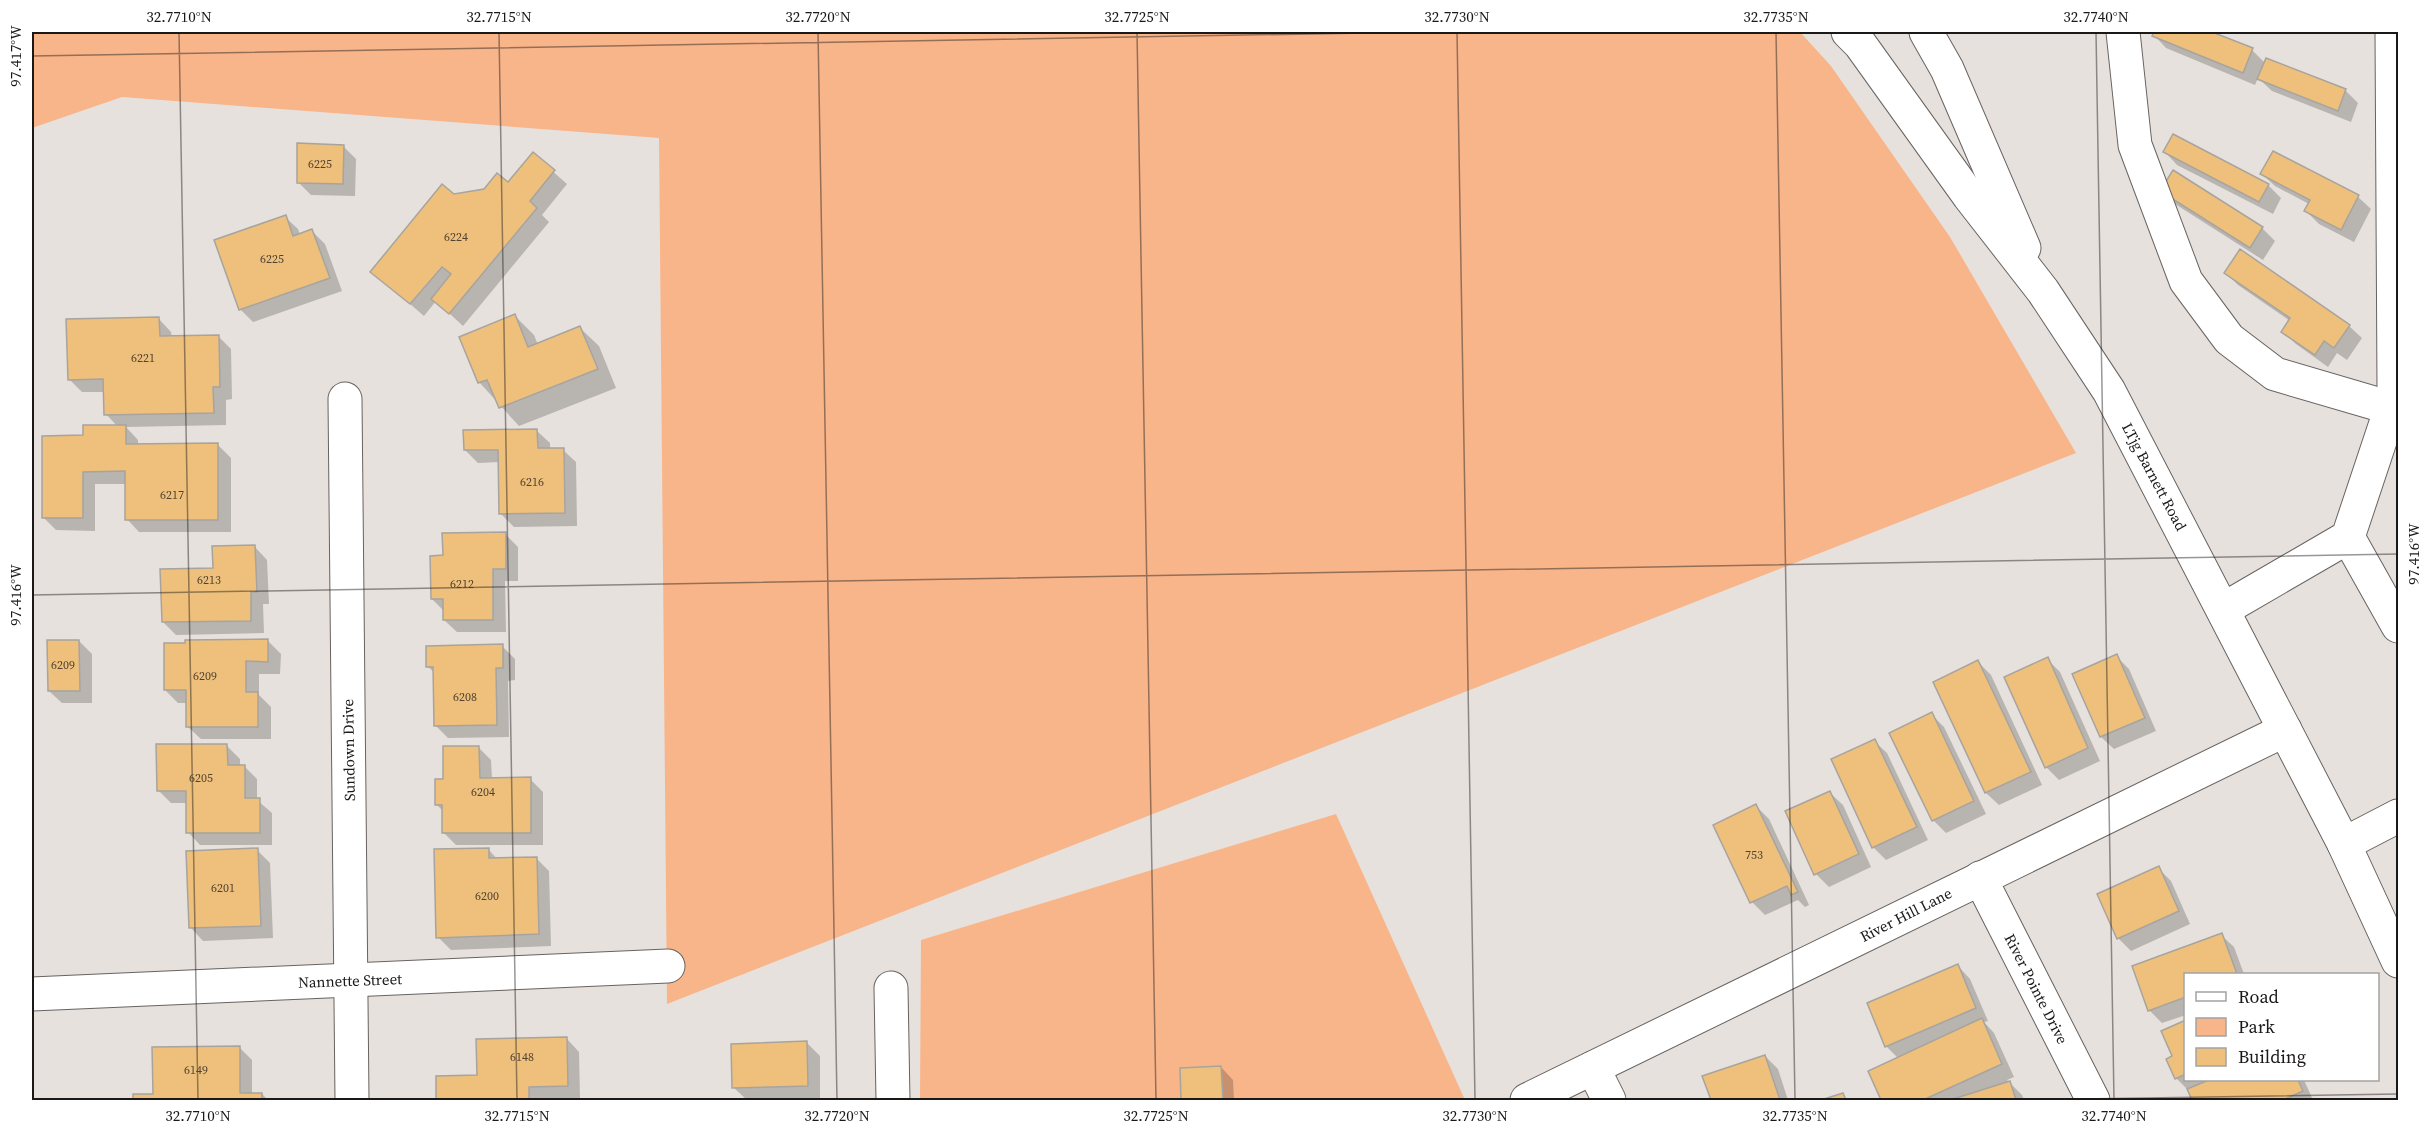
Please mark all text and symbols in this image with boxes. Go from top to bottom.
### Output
text: 32.7710°N [146,6,212,27]
text: 32.7715°N [466,6,532,27]
text: 32.7720°N [785,6,851,27]
text: 32.7725°N [1104,6,1170,27]
text: 32.7730°N [1424,6,1490,27]
text: 32.7735°N [1743,6,1809,27]
text: 32.7740°N [2063,6,2129,27]
text: 97.417°W [5,25,26,87]
house number: 6225 [308,156,332,172]
house number: 6224 [444,229,468,245]
house number: 6225 [260,251,284,267]
house number: 6221 [131,350,155,366]
street label: LTjg Barnett Road [2117,419,2192,535]
house number: 6216 [520,474,544,490]
house number: 6217 [160,487,184,503]
text: 97.416°W [2403,523,2424,585]
text: 97.416°W [5,564,26,626]
house number: 6213 [197,572,221,588]
house number: 6212 [450,576,474,592]
house number: 6209 [51,657,75,673]
house number: 6209 [193,668,217,684]
house number: 6208 [453,689,477,705]
street label: Sundown Drive [337,698,360,801]
house number: 6205 [189,770,213,786]
house number: 6204 [471,784,495,800]
house number: 753 [1745,847,1763,863]
house number: 6201 [211,880,235,896]
street label: River Hill Lane [1856,882,1956,947]
house number: 6200 [475,888,499,904]
street label: River Pointe Drive [2000,930,2073,1048]
street label: Nannette Street [298,968,402,993]
legend [2184,973,2379,1081]
text: Road [2238,984,2279,1009]
text: Park [2238,1014,2275,1039]
text: Building [2238,1044,2306,1069]
house number: 6148 [510,1049,534,1065]
house number: 6149 [184,1062,208,1078]
text: 32.7710°N [165,1105,231,1126]
text: 32.7715°N [484,1105,550,1126]
text: 32.7720°N [804,1105,870,1126]
text: 32.7725°N [1123,1105,1189,1126]
text: 32.7730°N [1442,1105,1508,1126]
text: 32.7735°N [1762,1105,1828,1126]
text: 32.7740°N [2081,1105,2147,1126]

